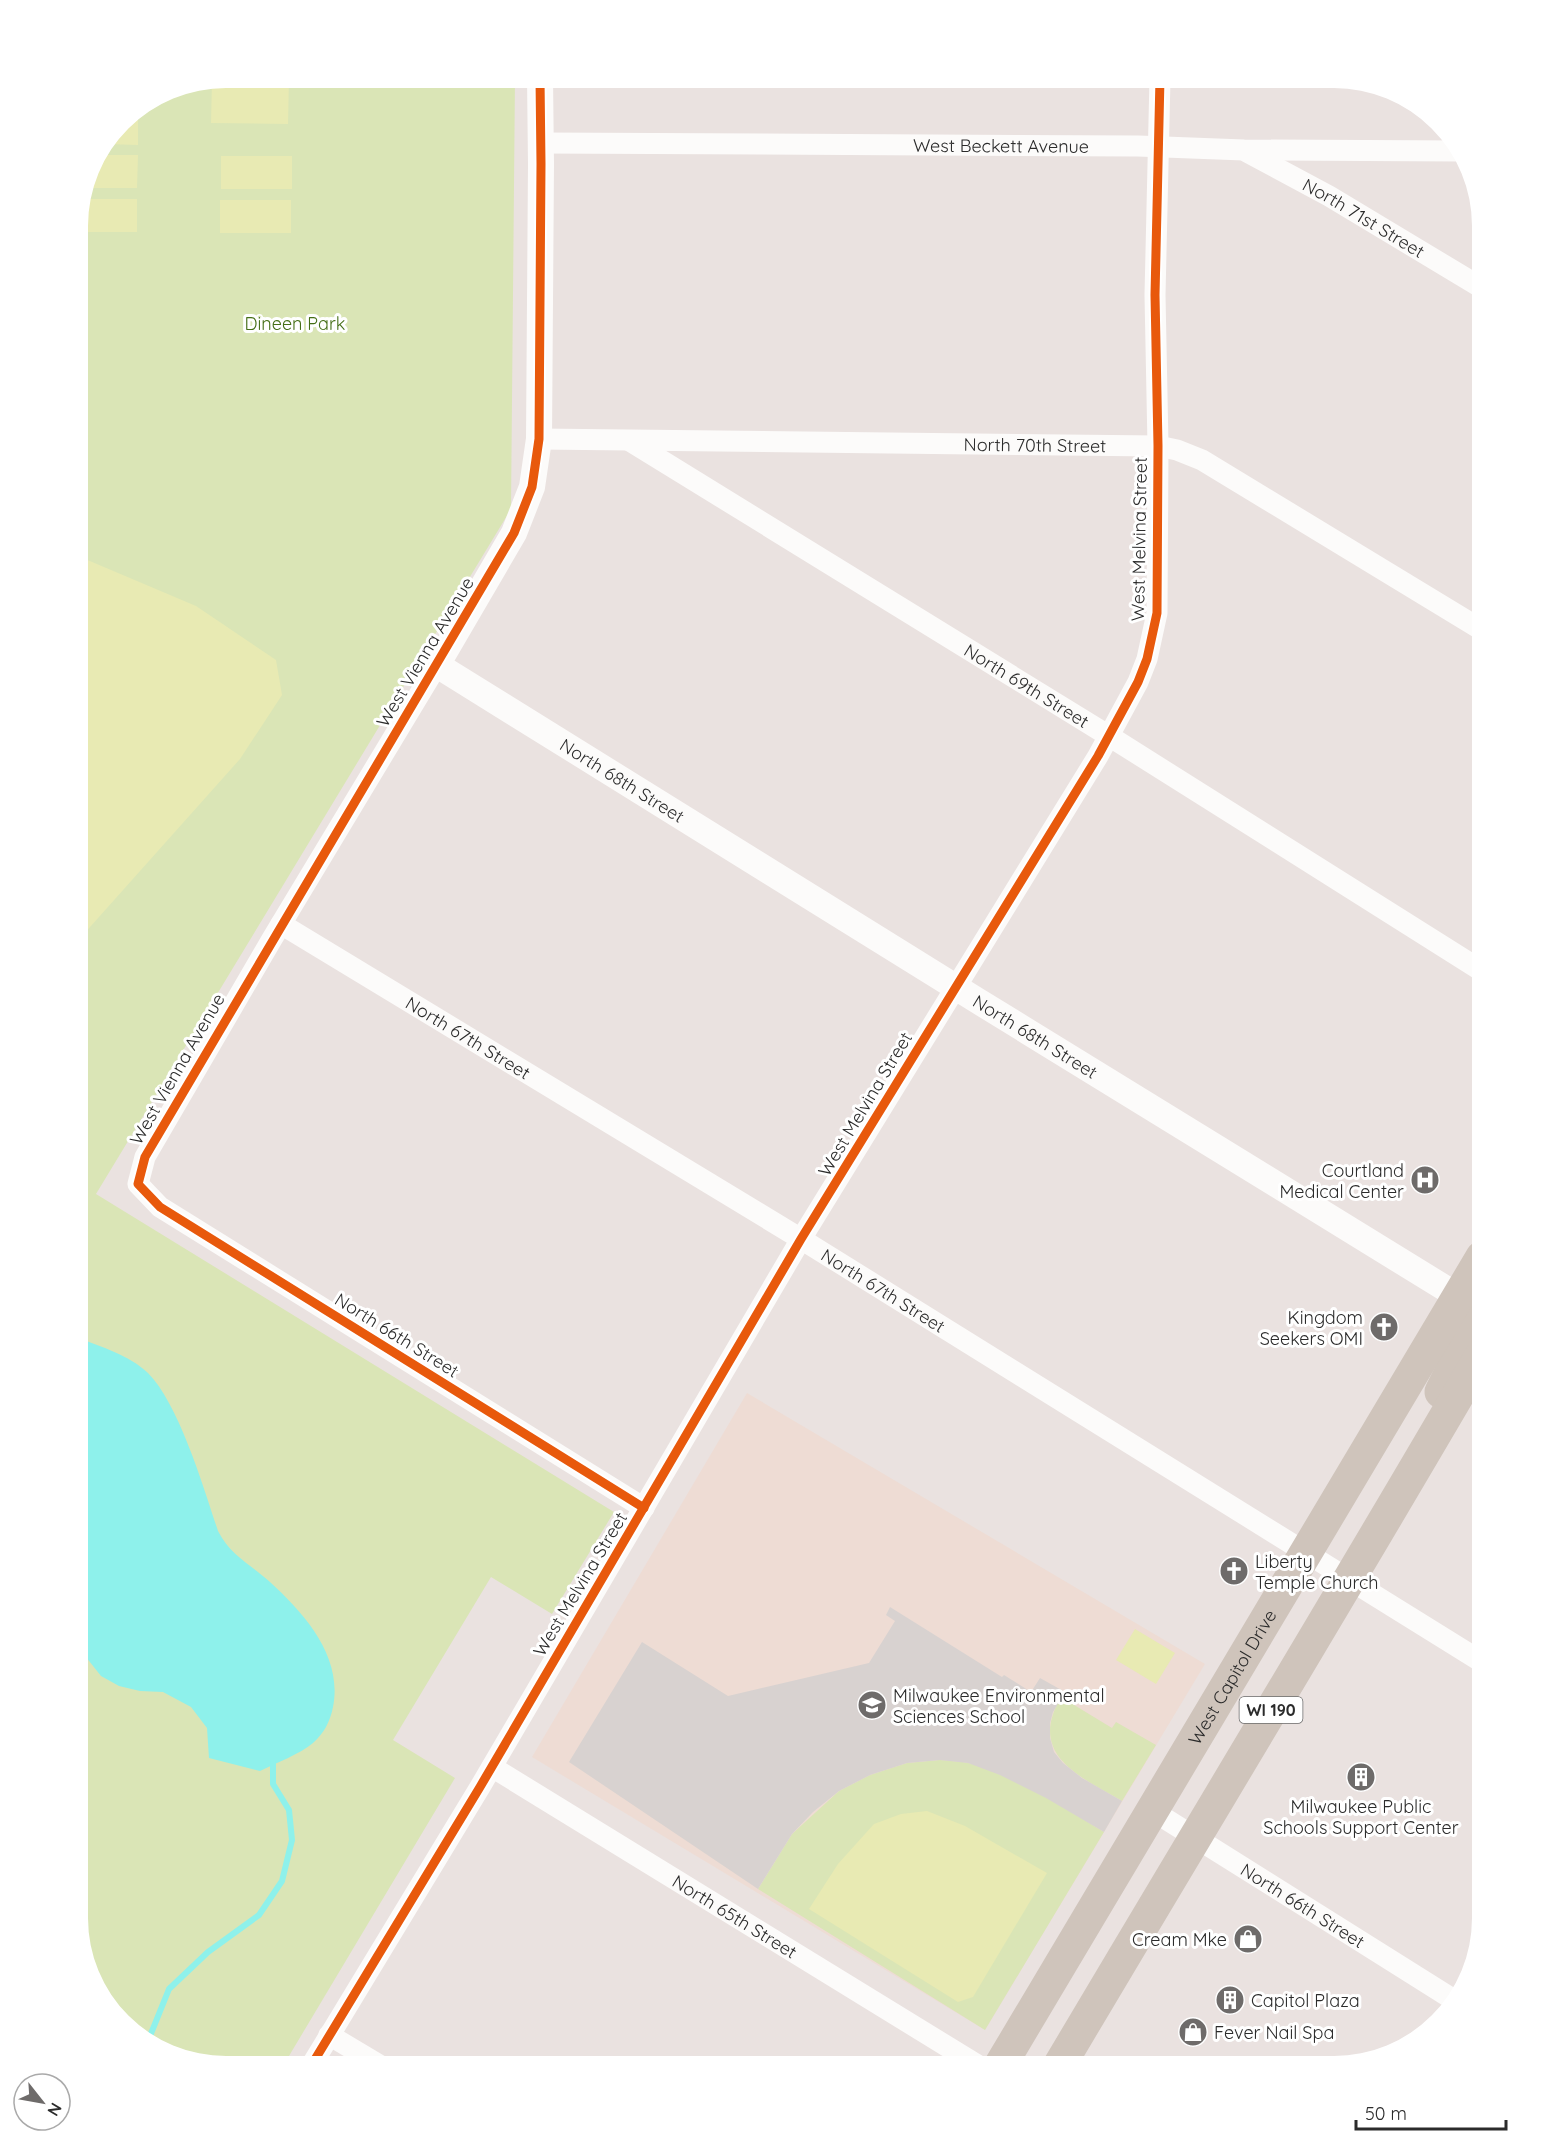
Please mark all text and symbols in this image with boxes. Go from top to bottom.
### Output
street label: West Beckett Avenue [913,133,1089,157]
street label: North 71st Street [1299,173,1429,262]
park label: Dineen Park [245,312,345,335]
street label: North 70th Street [964,432,1106,457]
street label: West Melvina Street [1126,457,1152,621]
street label: West Vienna Avenue [371,573,479,731]
street label: North 69th Street [960,638,1093,733]
street label: North 68th Street [556,733,689,827]
street label: West Vienna Avenue [124,989,230,1149]
street label: North 68th Street [969,989,1102,1083]
street label: North 67th Street [402,991,535,1084]
street label: West Melvina Street [813,1028,917,1180]
place label: Courtland Medical Center [1279,1159,1404,1203]
hospital icon: Courtland Medical Center [1409,1164,1441,1196]
street label: North 67th Street [817,1243,950,1337]
street label: North 66th Street [331,1288,463,1382]
place label: Kingdom Seekers OMI [1260,1306,1363,1350]
church icon: Kingdom Seekers OMI [1368,1311,1400,1343]
street label: West Melvina Street [528,1508,632,1660]
place label: Liberty Temple Church [1255,1550,1379,1594]
church icon: Liberty Temple Church [1218,1555,1250,1587]
street label: West Capitol Drive [1183,1605,1281,1749]
place label: Milwaukee Environmental Sciences School [893,1684,1105,1728]
school or university icon: Milwaukee Environmental Sciences School [856,1689,888,1721]
road number: WI 190 [1240,1697,1302,1723]
building icon: Milwaukee Public Schools Support Center [1345,1761,1377,1793]
place label: Milwaukee Public Schools Support Center [1263,1795,1459,1839]
street label: North 66th Street [1237,1858,1369,1953]
street label: North 65th Street [668,1869,801,1963]
shop icon: Cream Mke [1232,1923,1264,1955]
place label: Cream Mke [1132,1928,1227,1951]
building icon: Capitol Plaza [1214,1984,1246,2016]
place label: Capitol Plaza [1251,1989,1360,2012]
shop icon: Fever Nail Spa [1177,2016,1209,2048]
place label: Fever Nail Spa [1214,2021,1334,2044]
north arrow [12,2072,72,2132]
scale bar [1356,2093,1506,2131]
text: N [43,2100,66,2120]
text: 50 m [1365,2102,1407,2125]

